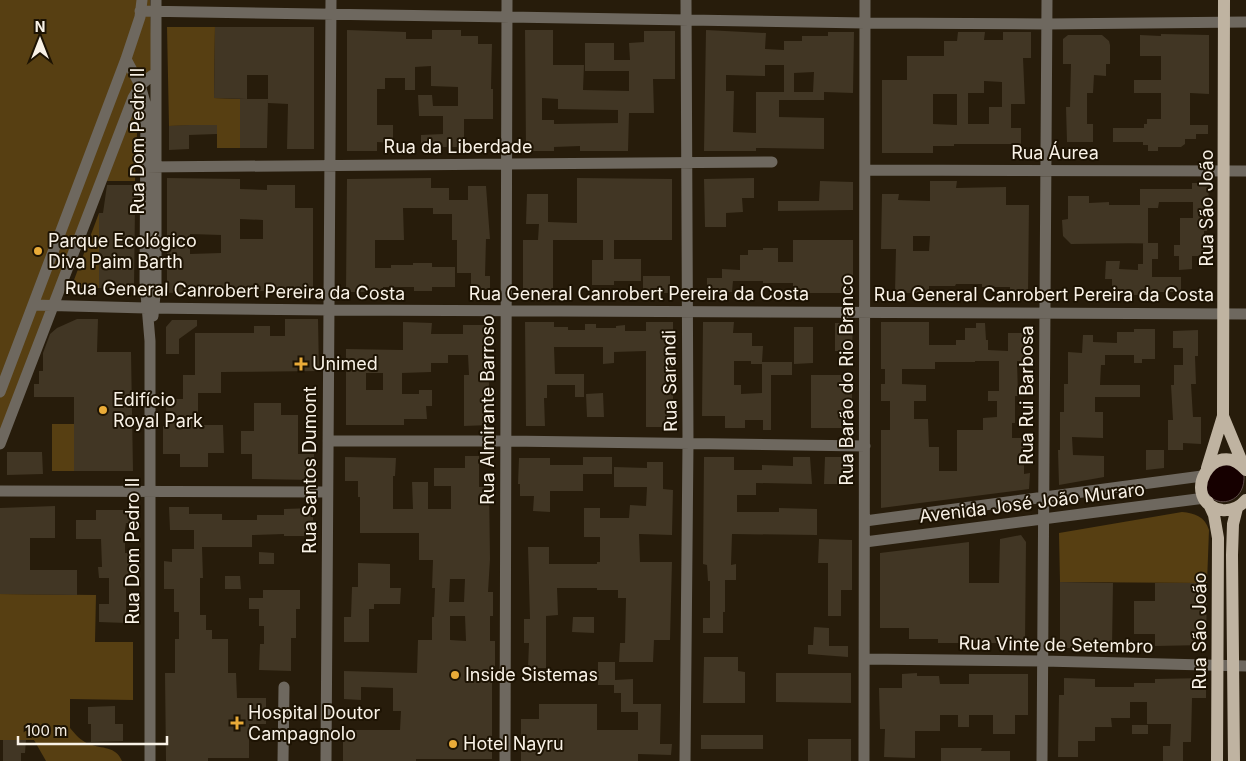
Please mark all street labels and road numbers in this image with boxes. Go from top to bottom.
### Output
street label: Rua Dom Pedro II [127,68,148,214]
street label: Rua da Liberdade [384,136,532,157]
street label: Rua Áurea [1011,141,1099,163]
street label: Rua São João [1196,149,1217,267]
street label: Rua Barão do Rio Branco [836,274,857,486]
street label: Rua General Canrobert Pereira da Costa [65,277,405,304]
street label: Rua General Canrobert Pereira da Costa [469,283,809,304]
street label: Rua General Canrobert Pereira da Costa [874,284,1214,305]
street label: Rua Almirante Barroso [477,315,498,505]
street label: Rua Rui Barbosa [1016,325,1037,465]
street label: Rua Sarandi [658,330,681,432]
street label: Rua Santos Dumont [299,386,320,554]
street label: Rua Dom Pedro II [122,478,143,624]
street label: Avenida José João Muraro [918,478,1146,527]
street label: Rua São João [1189,572,1210,690]
street label: Rua Vinte de Setembro [958,632,1154,657]

